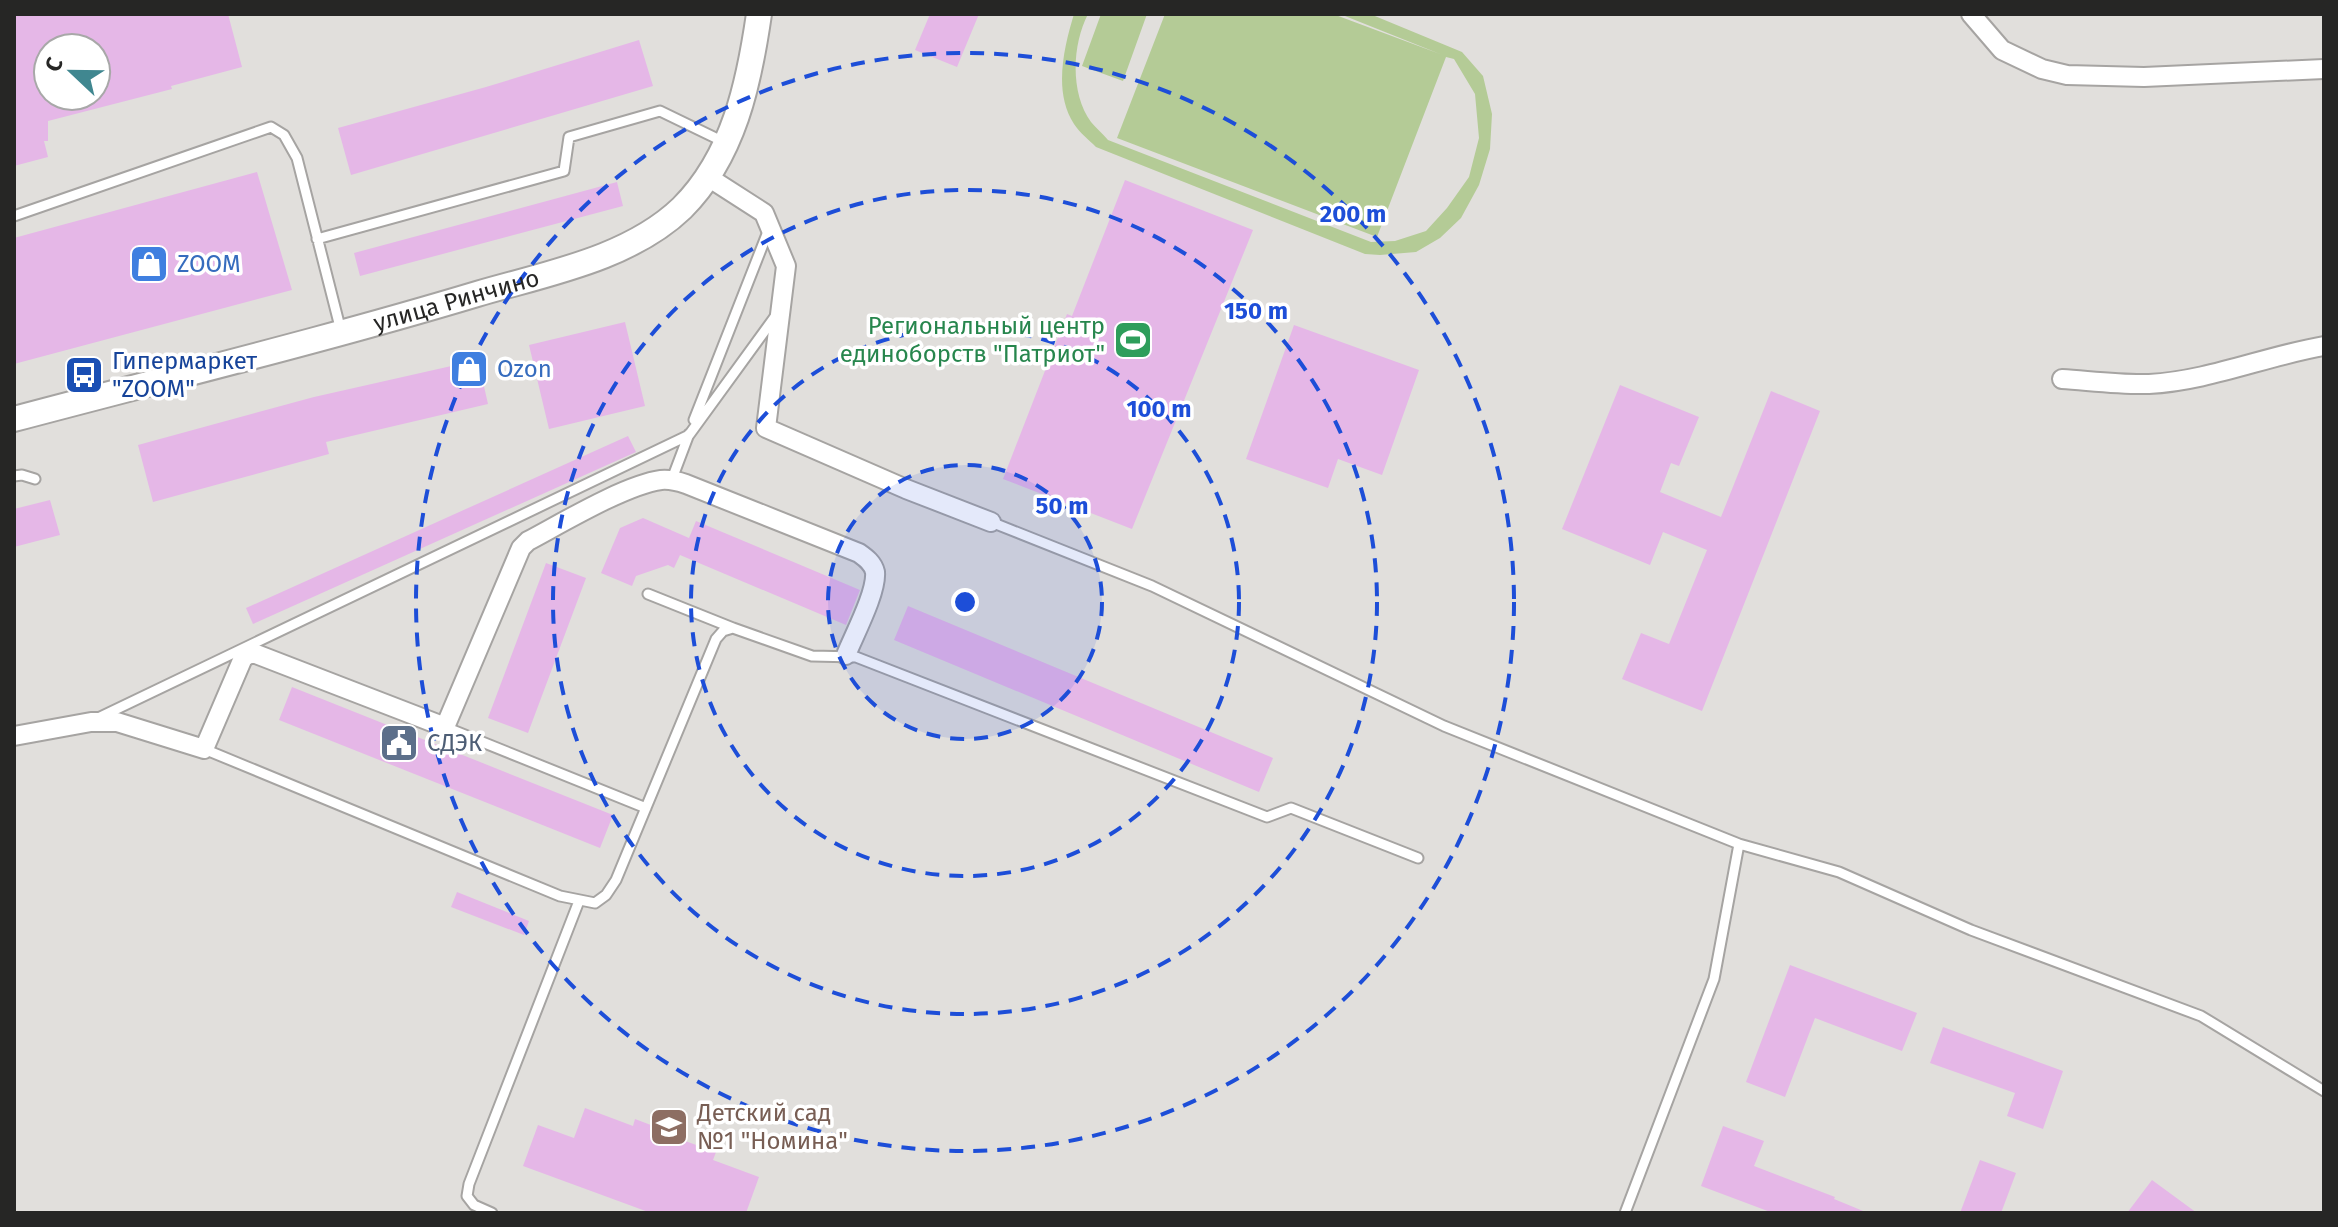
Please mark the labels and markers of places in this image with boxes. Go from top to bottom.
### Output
shop icon: ZOOM [128,243,170,285]
place label: ZOOM [177,250,241,278]
place label: Региональный центр единоборств "Патриот" [840,312,1105,368]
sports icon: Региональный центр единоборств "Патриот" [1112,319,1154,361]
place label: Гипермаркет "ZOOM" [112,347,257,403]
shop icon: Ozon [448,348,490,390]
bus stop icon: Гипермаркет "ZOOM" [63,354,105,396]
place label: Ozon [497,355,552,383]
centre of rings [951,588,979,616]
public building icon: СДЭК [378,722,420,764]
place label: СДЭК [427,729,482,757]
place label: Детский сад №1 "Номина" [696,1099,848,1155]
school or university icon: Детский сад №1 "Номина" [648,1106,690,1148]

